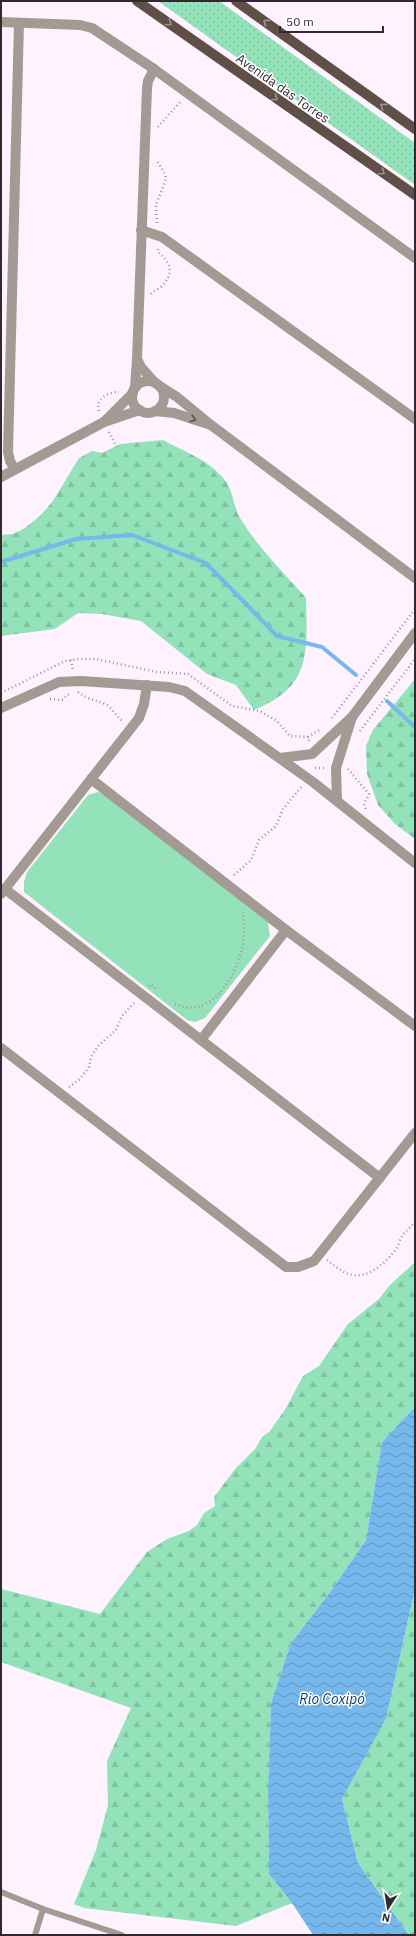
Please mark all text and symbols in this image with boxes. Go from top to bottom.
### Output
scale bar [280,8,383,34]
text: 50 m [286,14,314,29]
one-way arrow [165,18,172,26]
one-way arrow [263,19,270,27]
street label: Avenida das Torres [233,50,333,127]
one-way arrow [271,93,278,100]
one-way arrow [381,104,388,111]
one-way arrow [378,167,385,175]
one-way arrow [189,414,196,423]
water label: Rio Coxipó [299,1690,365,1708]
north arrow [368,1888,408,1928]
text: N [381,1910,391,1925]

